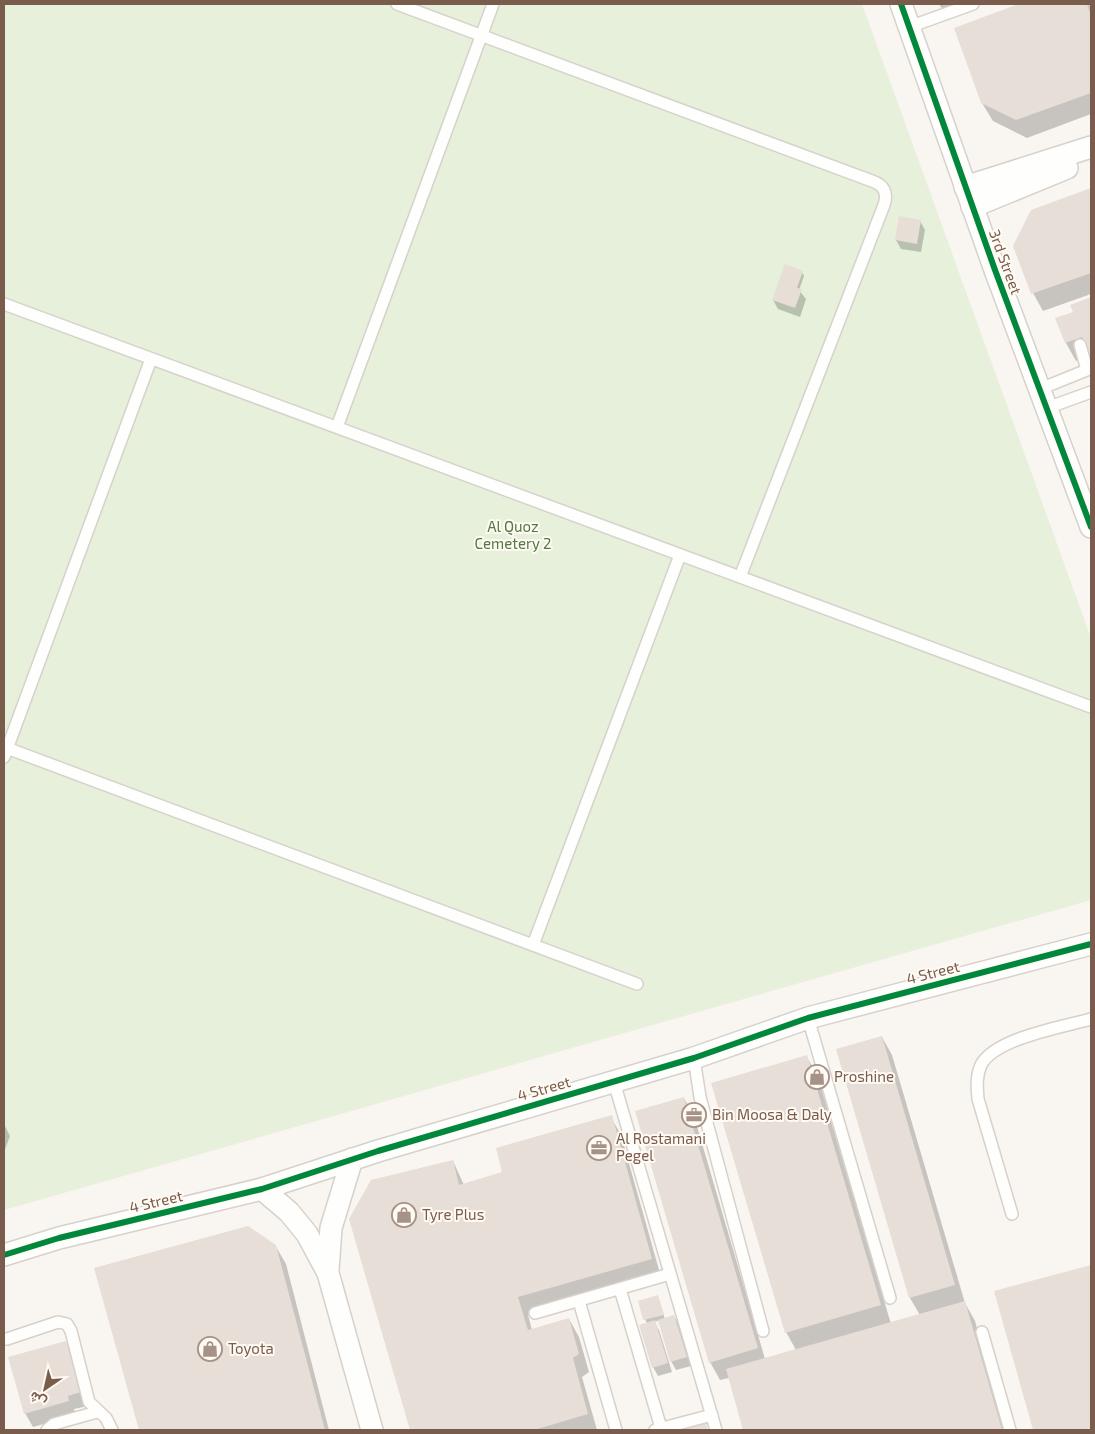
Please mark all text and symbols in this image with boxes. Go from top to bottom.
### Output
street label: 3rd Street [986,227,1026,297]
park label: Al Quoz Cemetery 2 [475,517,551,552]
street label: 4 Street [904,957,962,987]
shop icon: Proshine [804,1064,830,1090]
place label: Proshine [834,1067,894,1085]
street label: 4 Street [515,1072,573,1104]
office icon: Bin Moosa & Daly [681,1102,707,1128]
place label: Bin Moosa & Daly [712,1105,832,1123]
place label: Al Rostamani Pegel [616,1129,706,1164]
office icon: Al Rostamani Pegel [586,1135,612,1161]
street label: 4 Street [127,1186,185,1216]
shop icon: Tyre Plus [391,1202,417,1228]
place label: Tyre Plus [422,1205,484,1223]
shop icon: Toyota [197,1336,223,1362]
place label: Toyota [228,1339,274,1357]
north arrow [20,1364,70,1414]
text: ش [26,1388,50,1412]

